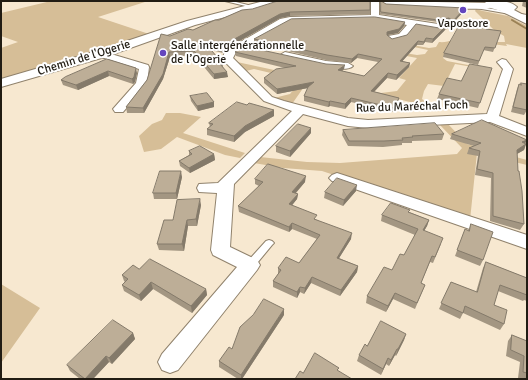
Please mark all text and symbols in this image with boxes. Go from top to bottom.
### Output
marker: Vapostore [458,5,468,15]
place label: Vapostore [438,17,488,31]
street label: Chemin de l'Ogerie [36,37,132,79]
place label: Salle intergénérationnelle de l’Ogerie [171,39,304,67]
marker: Salle intergénérationnelle de l’Ogerie [158,48,168,58]
street label: Rue du Maréchal Foch [356,98,468,116]

